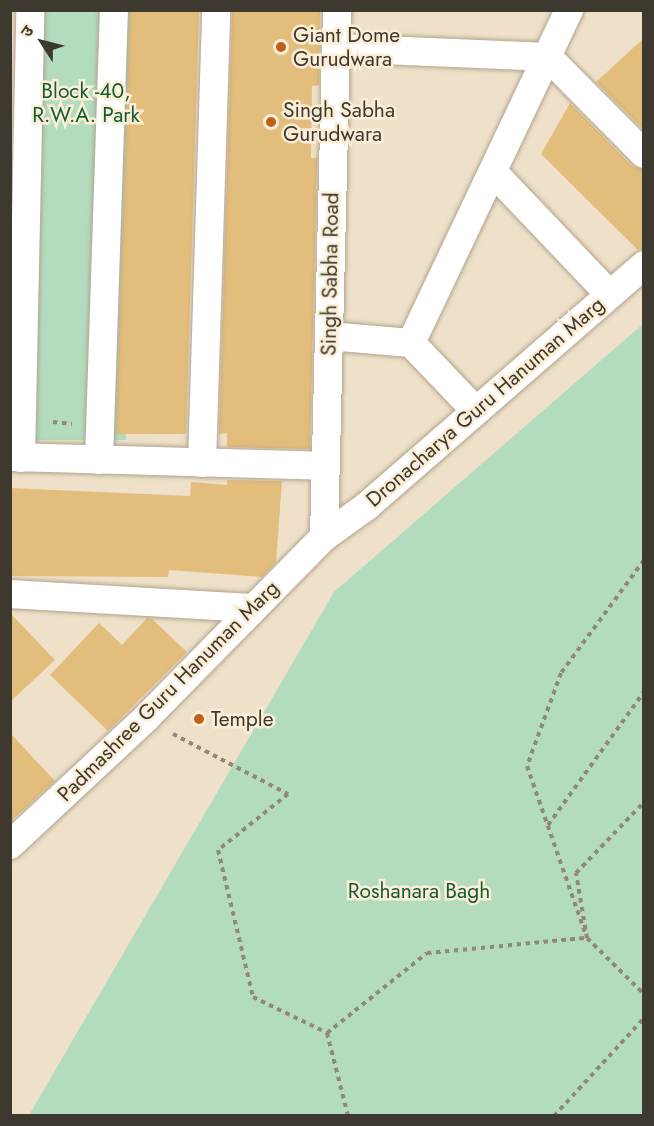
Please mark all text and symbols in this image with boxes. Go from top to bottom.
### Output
north arrow [12,12,72,72]
text: उ [15,21,39,42]
place label: Giant Dome Gurudwara [293,22,400,72]
marker: Giant Dome Gurudwara [274,40,288,54]
park label: Block -40, R.W.A. Park [32,78,140,128]
place label: Singh Sabha Gurudwara [283,97,395,147]
marker: Singh Sabha Gurudwara [264,115,278,129]
street label: Singh Sabha Road [316,192,344,356]
street label: Dronacharya Guru Hanuman Marg [361,292,609,512]
street label: Padmashree Guru Hanuman Marg [52,575,284,807]
place label: Temple [211,706,273,732]
marker: Temple [192,712,206,726]
park label: Roshanara Bagh [348,878,490,904]

